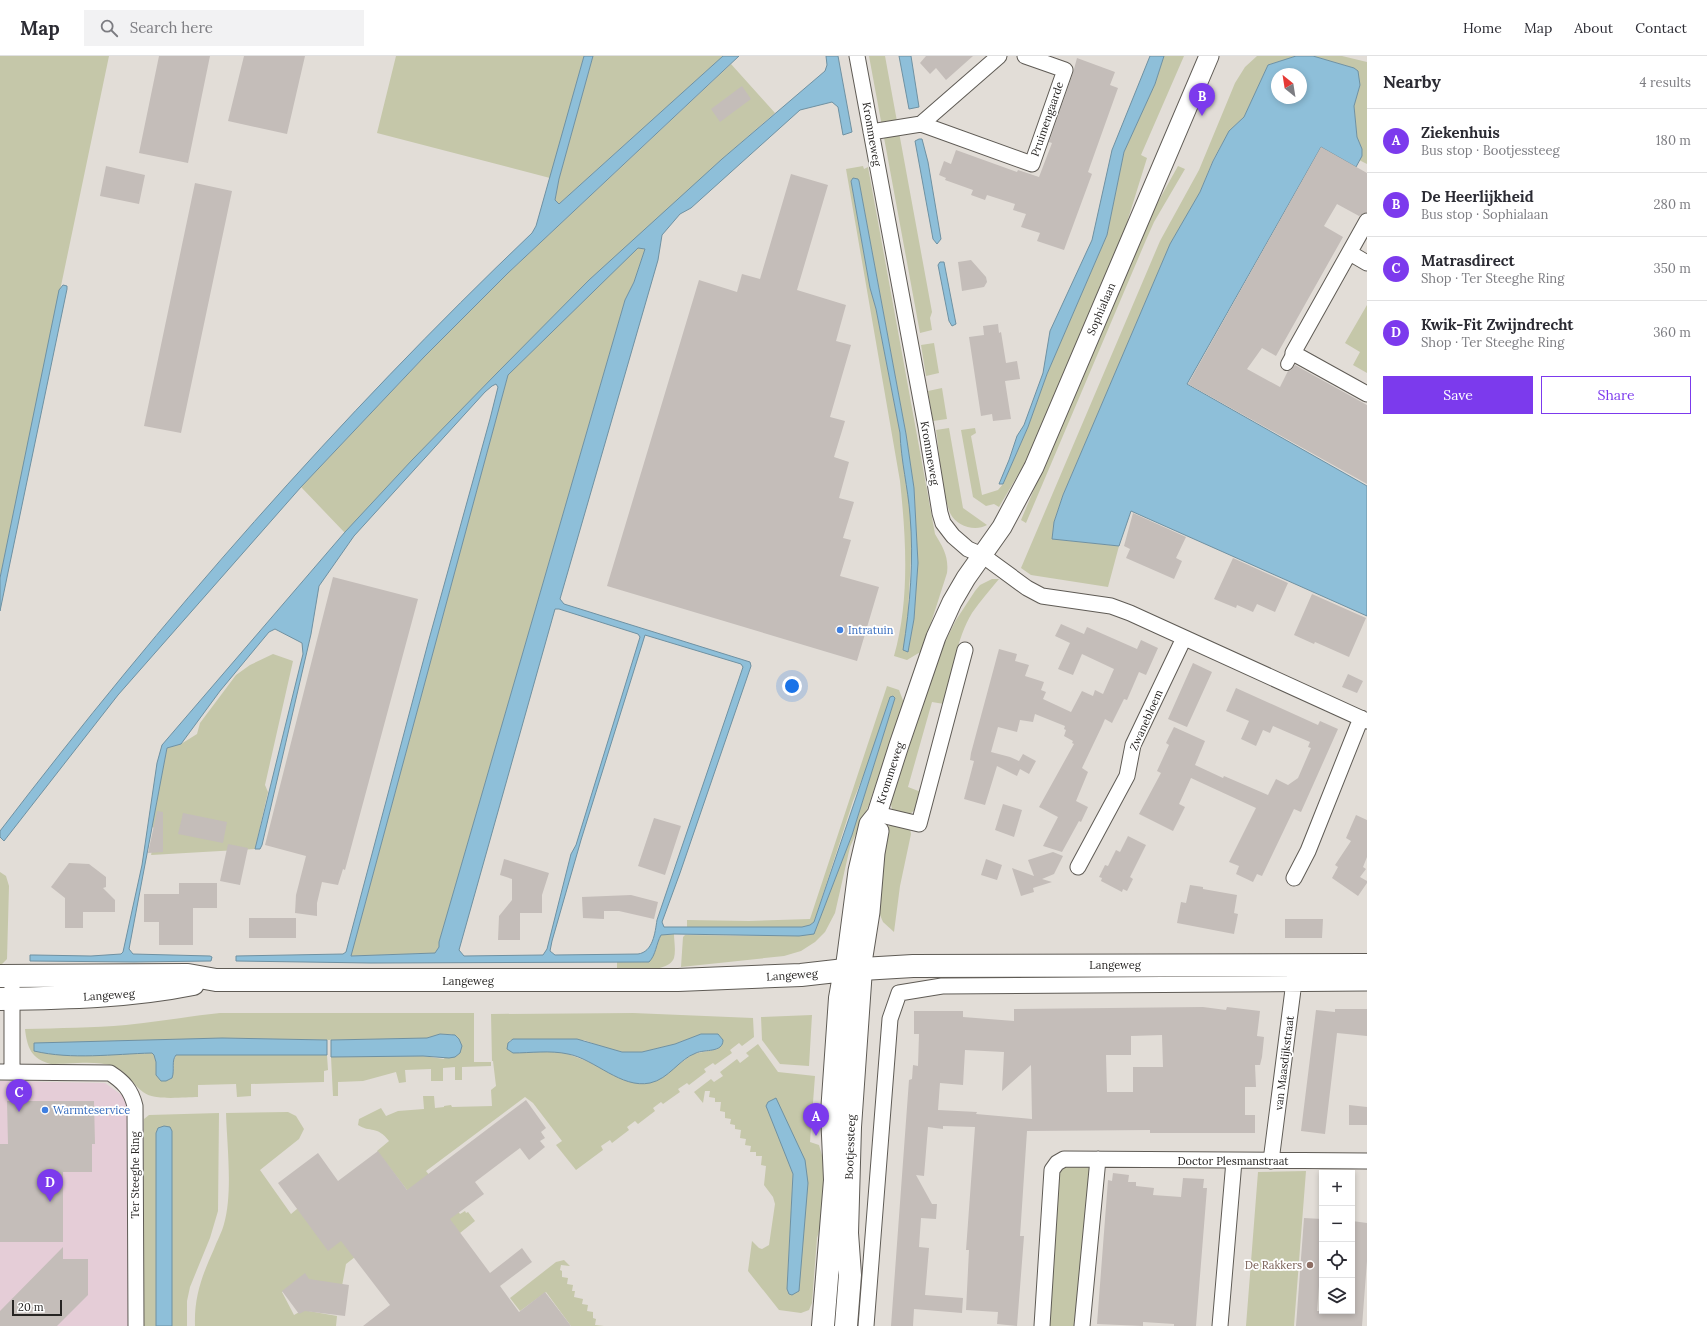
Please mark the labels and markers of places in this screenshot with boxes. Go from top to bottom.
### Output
pin: B [1189,83,1215,116]
place label: Intratuin [848,623,894,637]
marker: Intratuin [835,625,845,635]
pin: C [6,1079,32,1112]
place label: Warmteservice [53,1103,130,1117]
pin: A [803,1103,829,1136]
marker: Warmteservice [40,1105,50,1115]
pin: D [37,1169,63,1202]
place label: De Rakkers [1245,1258,1302,1272]
marker: De Rakkers [1305,1260,1315,1270]

